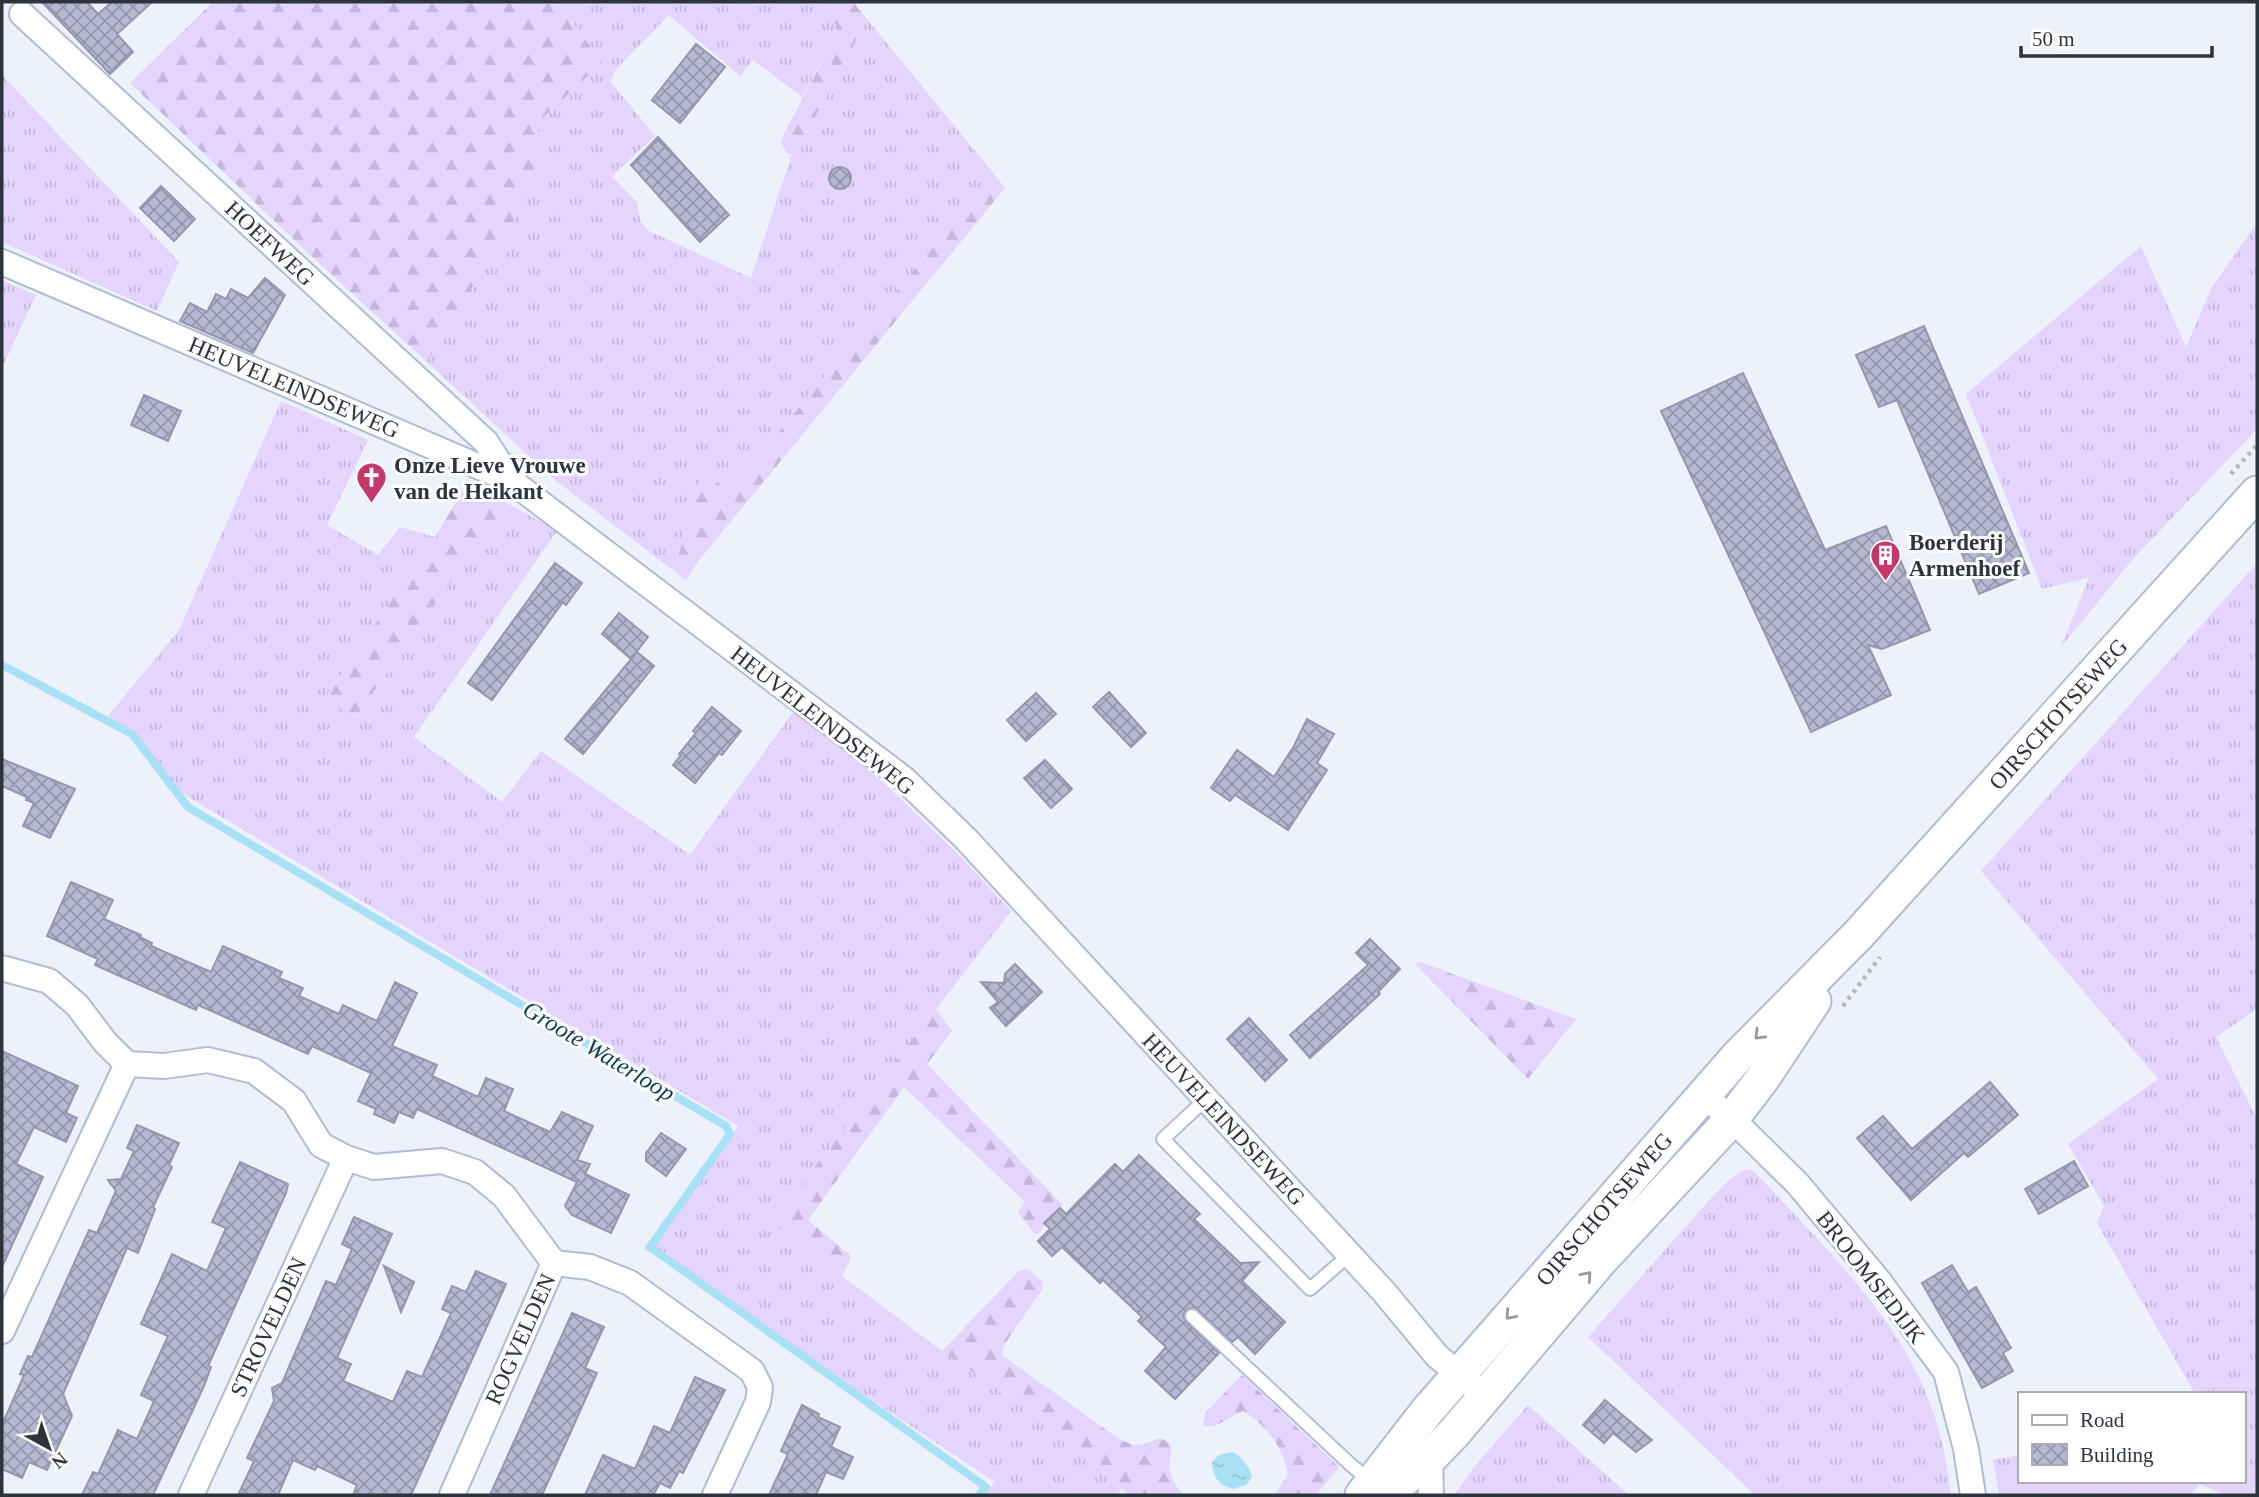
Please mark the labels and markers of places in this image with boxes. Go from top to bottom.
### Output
place label: Onze Lieve Vrouwe van de Heikant [394,453,586,504]
church icon: Onze Lieve Vrouwe van de Heikant [354,461,388,505]
place label: Boerderij Armenhoef [1909,530,2020,581]
building icon: Boerderij Armenhoef [1869,538,1903,582]

